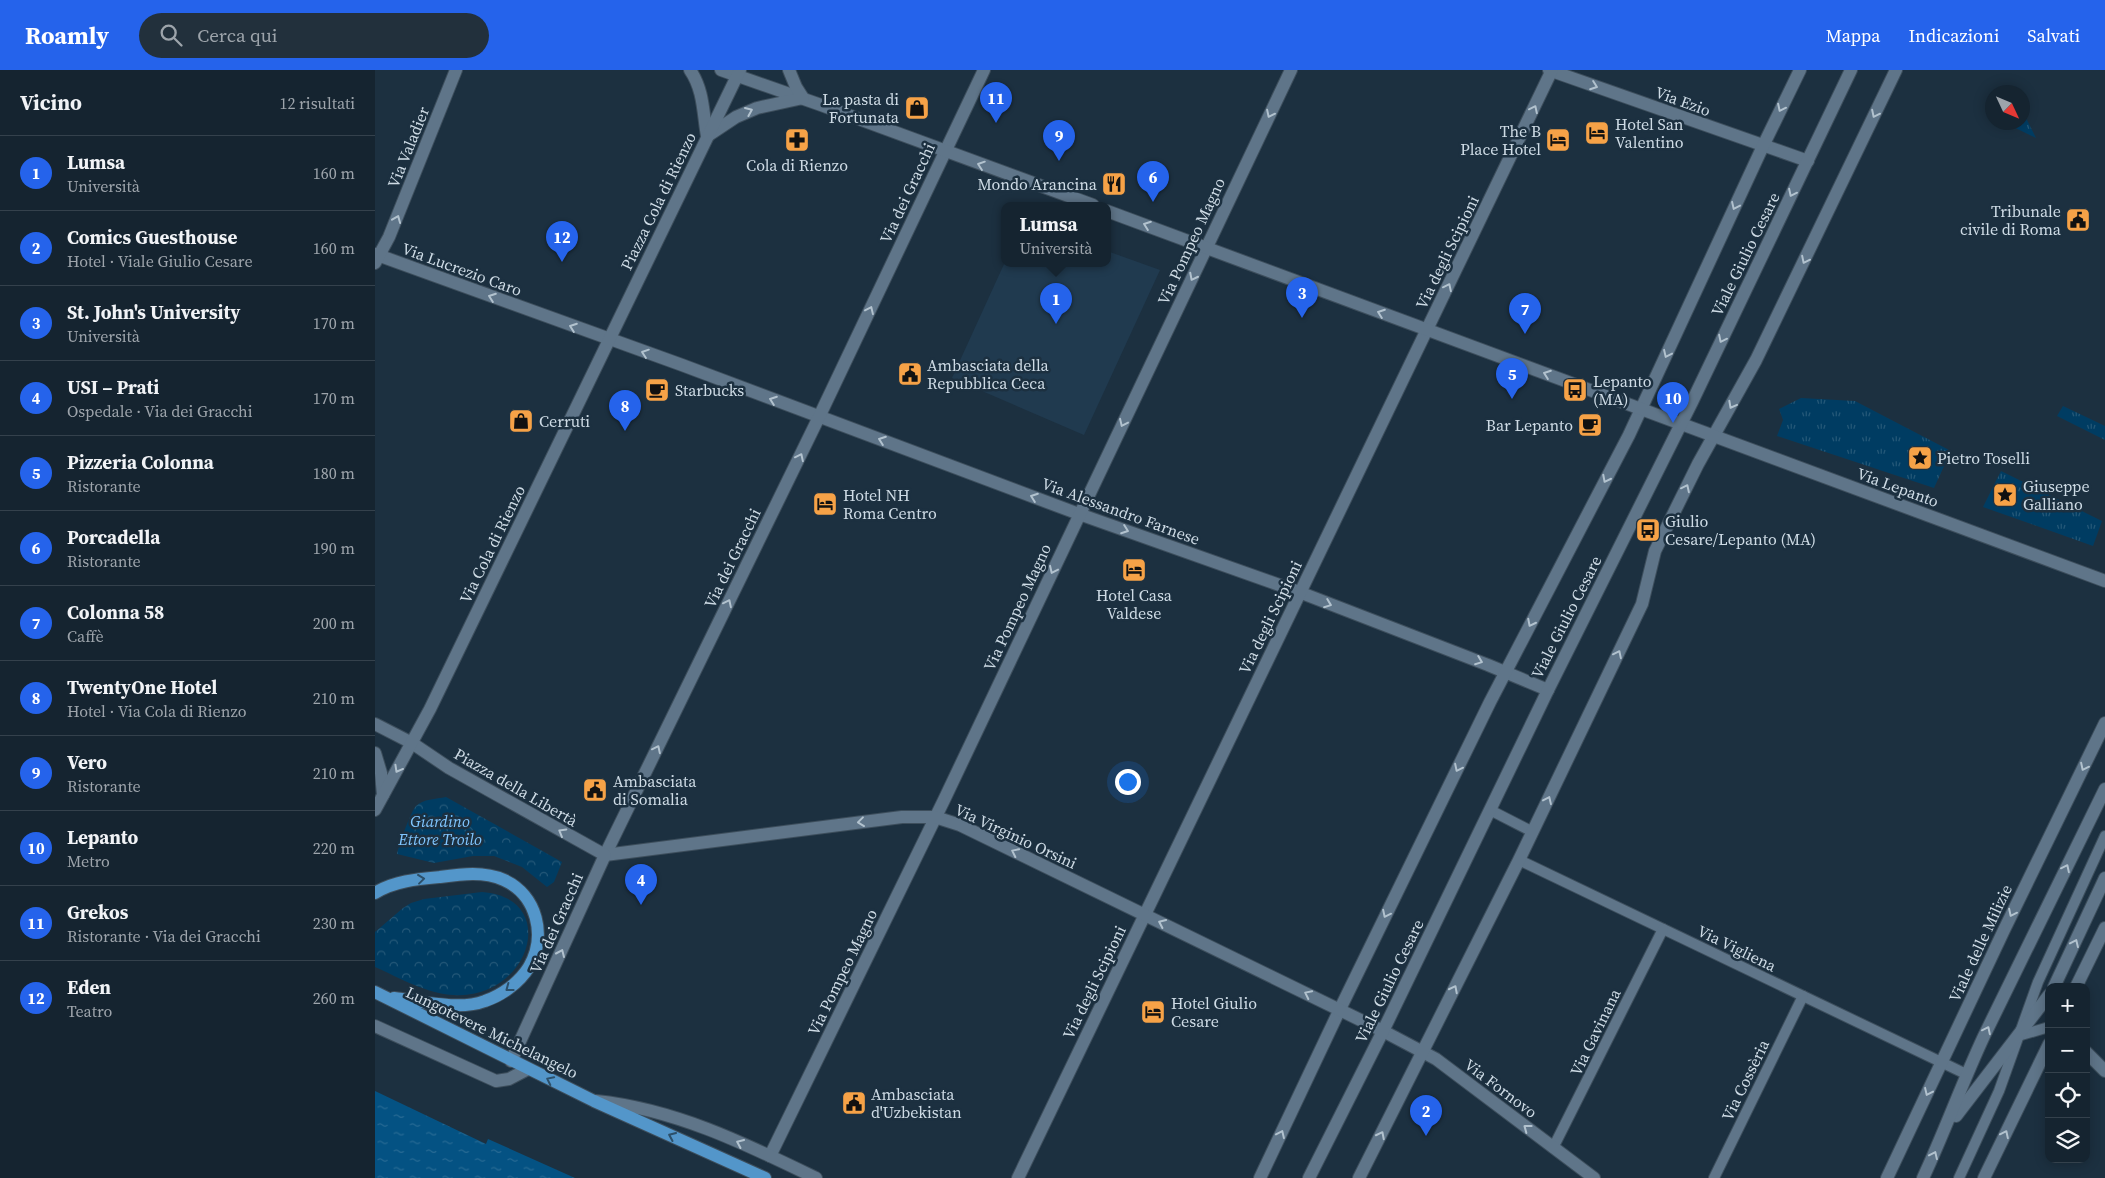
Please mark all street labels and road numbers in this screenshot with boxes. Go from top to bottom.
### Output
street label: Via Ezio [1652,81,1714,121]
street label: Via Valadier [382,103,434,191]
street label: Piazza Cola di Rienzo [615,128,701,274]
street label: Via dei Gracchi [874,139,940,247]
street label: Via Pompeo Magno [1152,174,1230,308]
street label: Viale Giulio Cesare [1706,189,1784,319]
street label: Via degli Scipioni [1410,191,1484,312]
street label: Via Lucrezio Caro [399,237,525,301]
street label: Via Lepanto [1854,462,1942,512]
street label: Via Alessandro Farnese [1039,472,1203,550]
street label: Via Cola di Rienzo [454,481,530,607]
street label: Via dei Gracchi [698,504,766,611]
street label: Via Pompeo Magno [978,540,1056,674]
street label: Viale Giulio Cesare [1526,552,1606,682]
street label: Via degli Scipioni [1233,556,1307,677]
street label: Piazza della Libertà [450,743,583,832]
street label: Via Virginio Orsini [951,798,1081,874]
street label: Via dei Gracchi [524,869,588,977]
street label: Viale delle Milizie [1943,881,2017,1005]
street label: Via Pompeo Magno [802,905,882,1039]
street label: Viale Giulio Cesare [1350,916,1428,1046]
street label: Via Vigliena [1694,919,1781,977]
street label: Via degli Scipioni [1057,921,1131,1042]
street label: Lungotevere Michelangelo [402,981,582,1083]
street label: Via Gavinana [1564,984,1626,1079]
street label: Via Cossèria [1716,1035,1774,1124]
street label: Via Fornovo [1460,1053,1542,1123]

